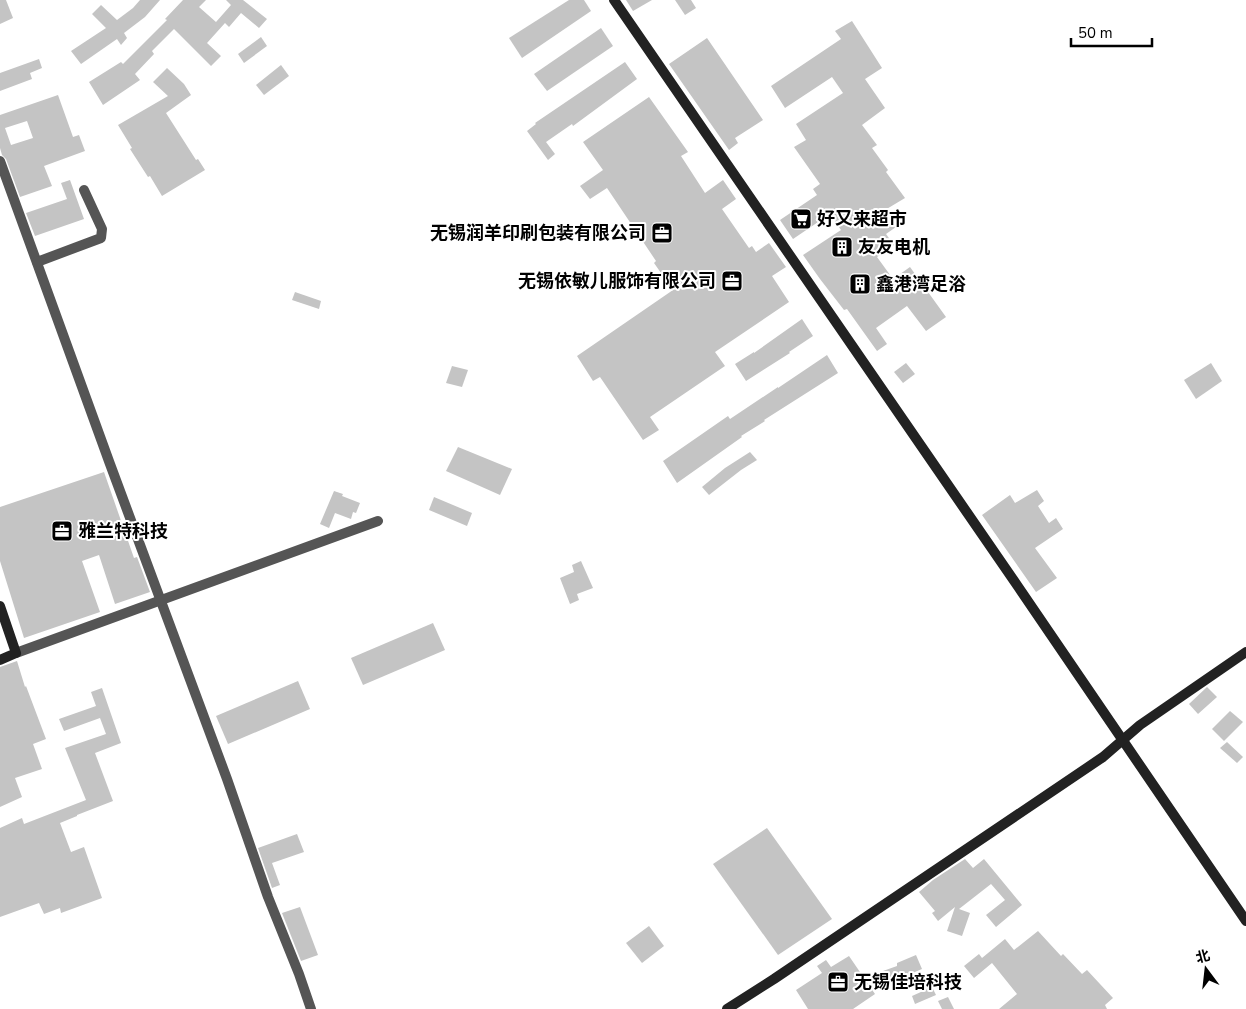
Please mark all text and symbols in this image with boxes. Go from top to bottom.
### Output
scale bar [1071,15,1152,47]
text: 50 m [1078,23,1113,43]
supermarket icon: 好又来超市 [789,207,813,231]
place label: 好又来超市 [817,207,907,231]
place label: 无锡润羊印刷包装有限公司 [430,221,646,245]
office icon: 无锡润羊印刷包装有限公司 [650,221,674,245]
building icon: 友友电机 [830,235,854,259]
place label: 友友电机 [858,235,930,259]
place label: 无锡依敏儿服饰有限公司 [518,269,716,293]
office icon: 无锡依敏儿服饰有限公司 [720,269,744,293]
building icon: 鑫港湾足浴 [848,272,872,296]
place label: 鑫港湾足浴 [876,272,966,296]
office icon: 雅兰特科技 [50,519,74,543]
place label: 雅兰特科技 [78,519,168,543]
north arrow [1181,944,1231,994]
text: 北 [1194,946,1212,968]
office icon: 无锡佳培科技 [826,970,850,994]
place label: 无锡佳培科技 [854,970,962,994]

